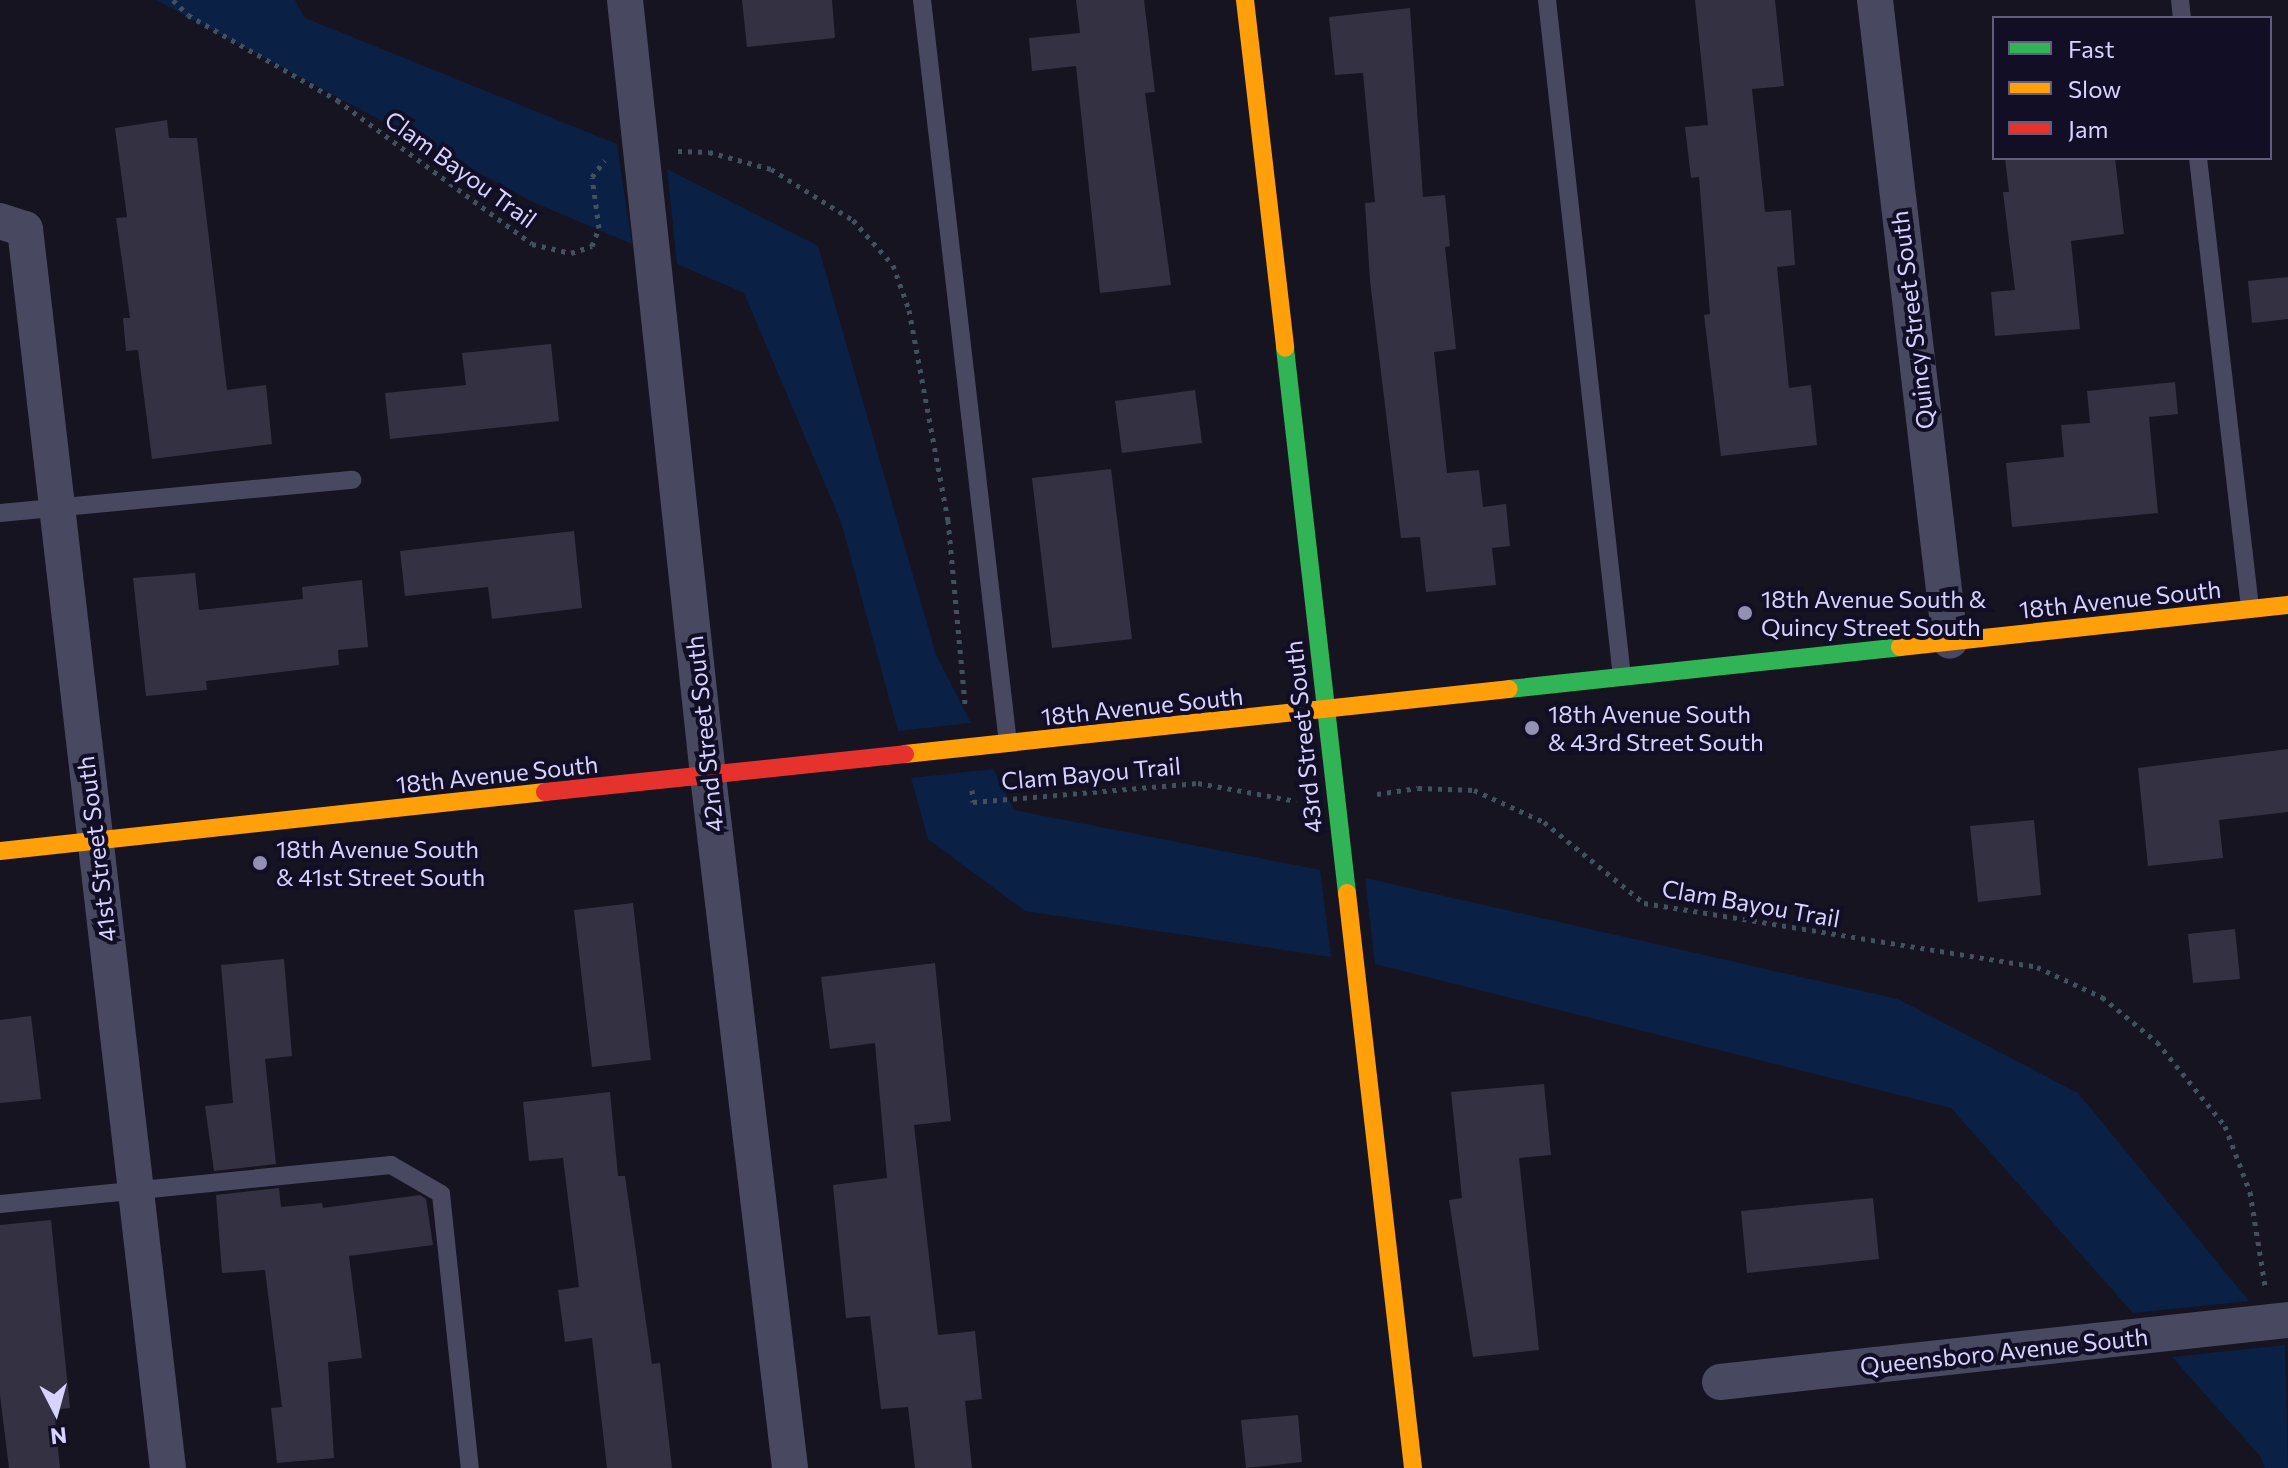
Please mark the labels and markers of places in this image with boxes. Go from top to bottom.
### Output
place label: 18th Avenue South & Quincy Street South [1761,585,1986,641]
marker: 18th Avenue South & Quincy Street South [1736,604,1754,622]
place label: 18th Avenue South & 43rd Street South [1548,700,1764,756]
marker: 18th Avenue South & 43rd Street South [1523,719,1541,737]
place label: 18th Avenue South & 41st Street South [276,835,485,891]
marker: 18th Avenue South & 41st Street South [251,854,269,872]

